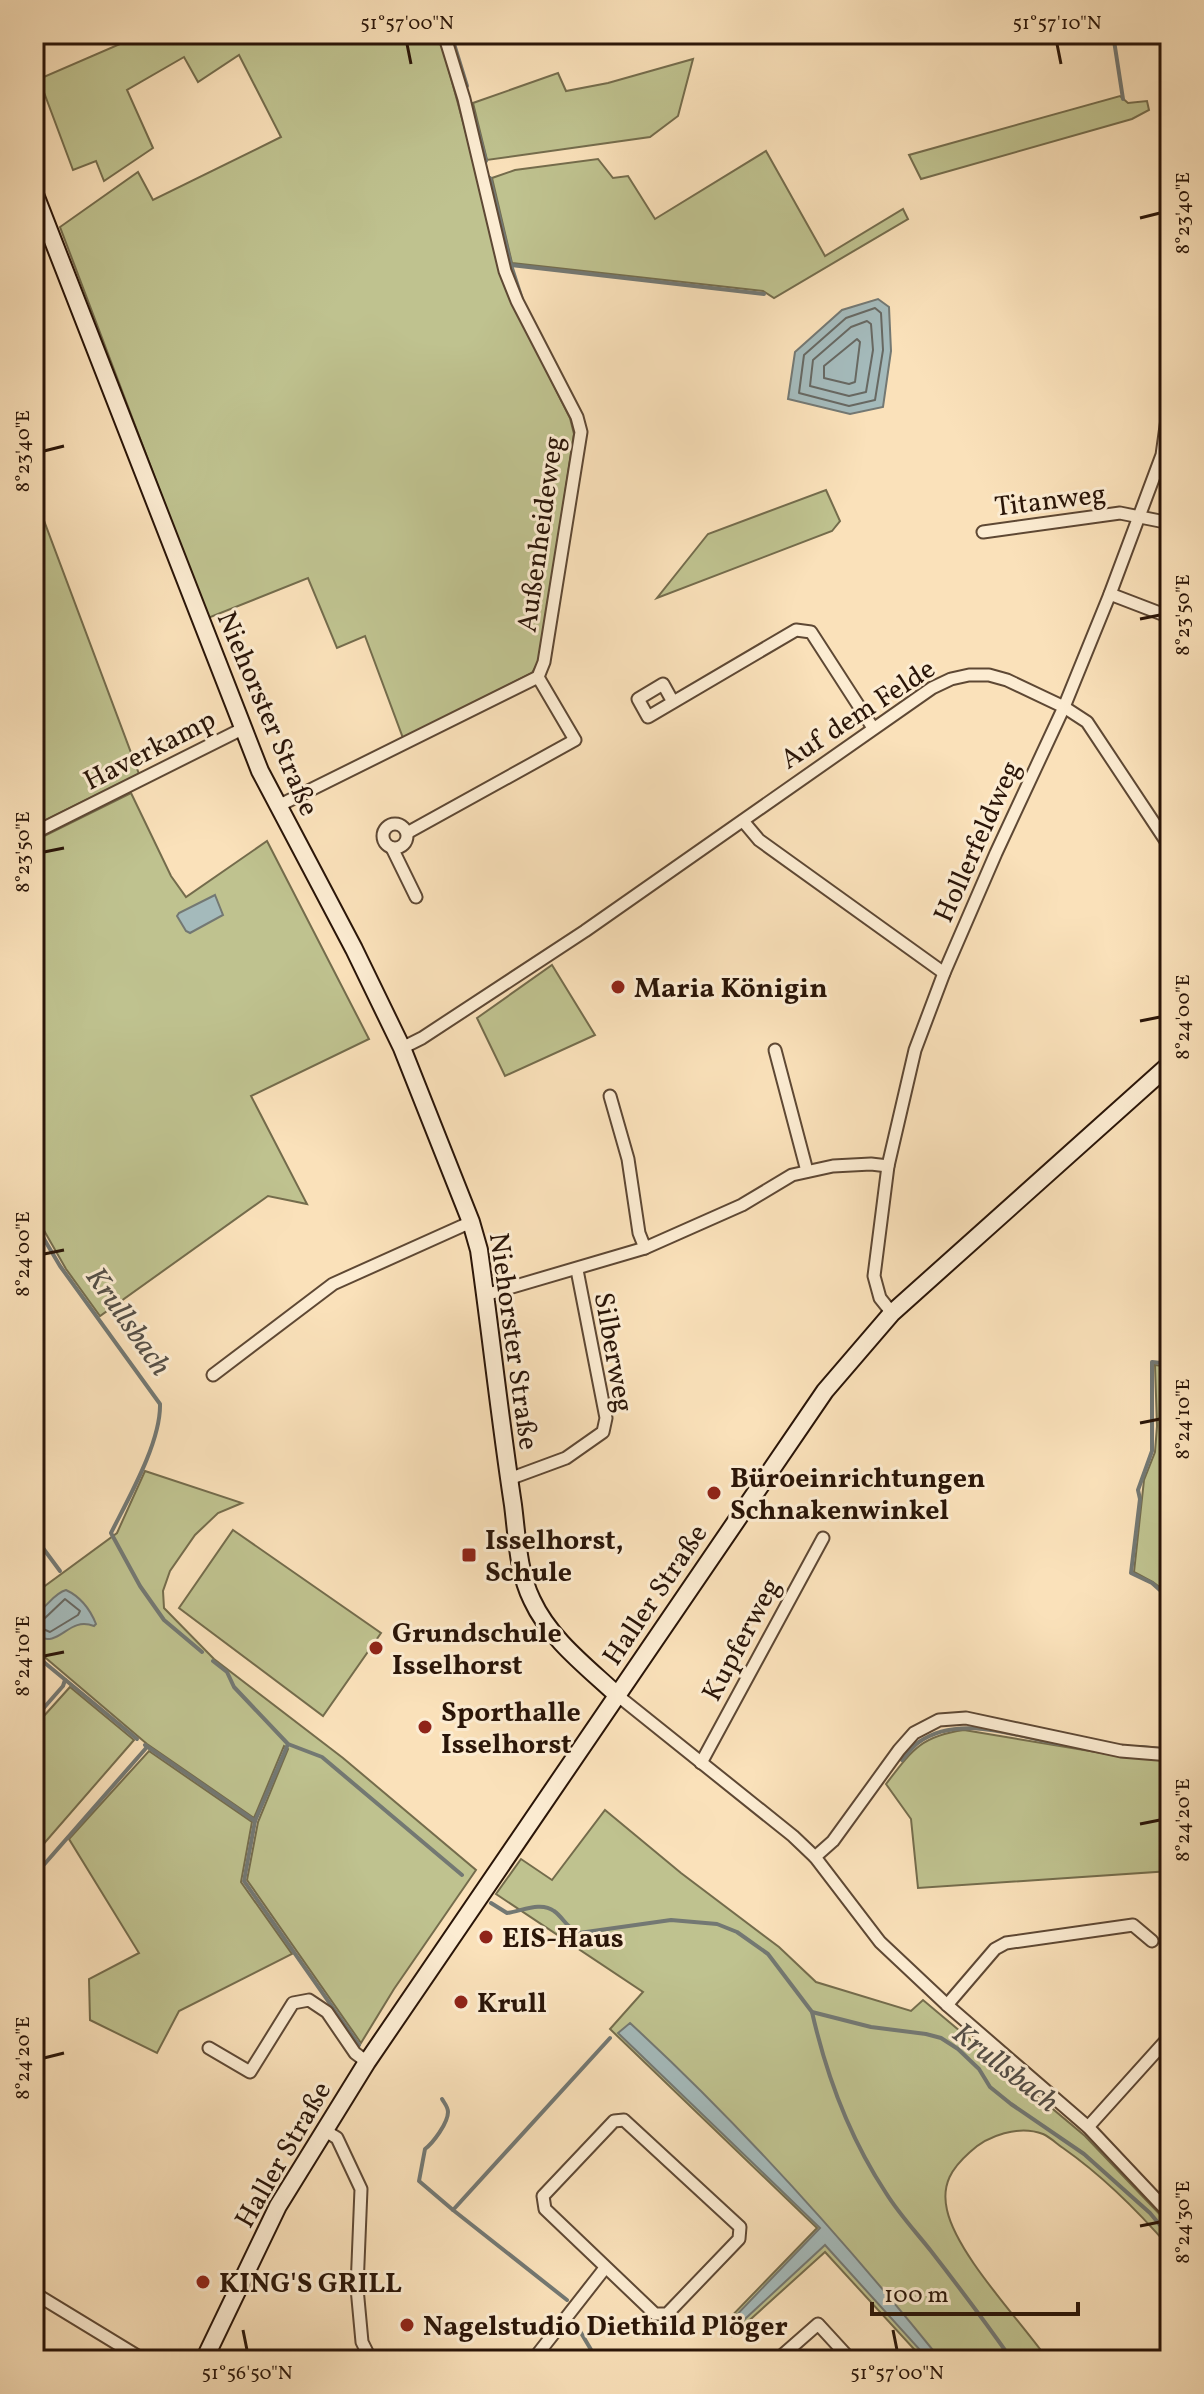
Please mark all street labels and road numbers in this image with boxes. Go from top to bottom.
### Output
street label: Außenheideweg [508,434,575,635]
street label: Titanweg [992,475,1108,528]
street label: Niehorster Straße [206,606,327,822]
street label: Auf dem Felde [773,650,943,780]
street label: Haverkamp [77,701,223,801]
street label: Hollerfeldweg [925,755,1031,929]
street label: Niehorster Straße [478,1230,547,1452]
street label: Silberweg [583,1289,642,1416]
street label: Haller Straße [594,1517,718,1674]
street label: Kupferweg [693,1572,791,1709]
street label: Haller Straße [226,2075,342,2236]

